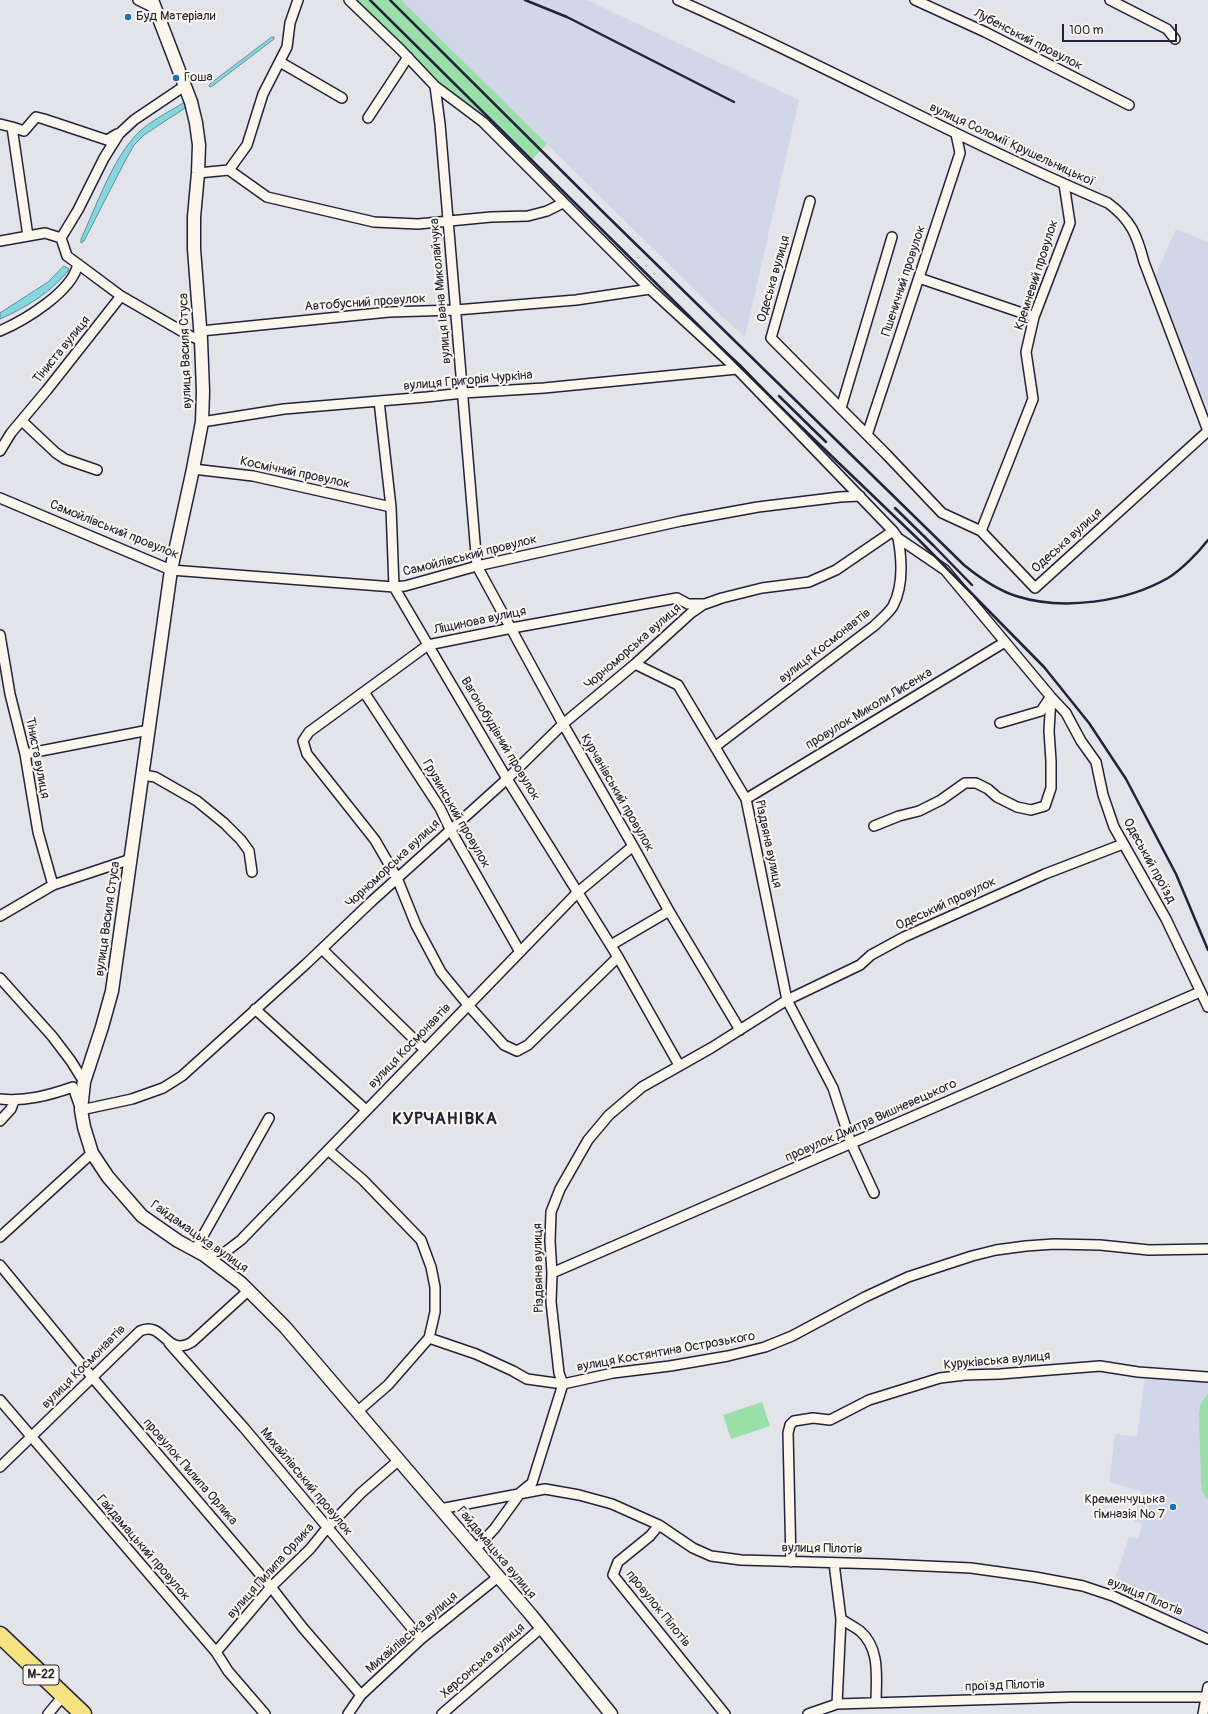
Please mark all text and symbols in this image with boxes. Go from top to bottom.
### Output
street label: Лубенський провулок [971,6,1085,74]
place label: Буд Матерiали [136,9,215,25]
marker: Буд Матерiали [123,12,133,22]
scale bar [1064,16,1179,42]
text: 100 m [1069,23,1103,38]
place label: Гоша [184,70,212,86]
marker: Гоша [171,73,181,83]
street label: вулиця Соломії Крушельницької [927,100,1097,190]
street label: вулиця Івана Миколайчука [427,218,455,364]
street label: Кремневий провулок [1012,218,1062,332]
street label: Пшеничний провулок [879,224,929,338]
street label: Одеська вулиця [754,234,794,324]
street label: Автобусний провулок [304,291,426,315]
street label: вулиця Василя Стуса [176,293,196,409]
street label: Тіниста вулиця [30,313,94,387]
street label: вулиця Григорія Чуркіна [403,368,533,394]
street label: Космічний провулок [239,454,351,492]
street label: Самойлівський провулок [47,497,181,563]
street label: Одеська вулиця [1029,505,1105,577]
street label: Самойлівський провулок [401,532,539,580]
street label: Чорноморська вулиця [581,601,685,693]
street label: Ліщинова вулиця [432,604,528,638]
street label: вулиця Космонавтів [776,605,874,687]
street label: провулок Миколи Лисенка [803,665,935,753]
street label: Вагонобудівний провулок [457,674,543,804]
street label: Тіниста вулиця [21,716,53,800]
street label: Курчанівський провулок [577,731,657,855]
street label: Грузинський провулок [419,757,493,871]
street label: Різдвяна вулиця [751,799,785,889]
street label: Чорноморська вулиця [343,816,443,912]
street label: Одеський проїзд [1119,816,1179,906]
street label: вулиця Василя Стуса [92,861,124,977]
street label: Одеський провулок [893,874,999,934]
street label: вулиця Космонавтів [365,1000,455,1092]
street label: провулок Дмитра Вишневецького [783,1076,959,1166]
district label: КУРЧАНІВКА [392,1110,498,1130]
street label: Гайдамацька вулиця [147,1197,251,1277]
street label: Різдвяна вулиця [530,1223,548,1313]
street label: вулиця Космонавтів [39,1322,129,1412]
street label: вулиця Костянтина Острозького [576,1329,756,1375]
street label: Куруківська вулиця [943,1349,1051,1373]
street label: провулок Пилипа Орлика [139,1415,241,1529]
street label: Михайлівський провулок [256,1425,356,1539]
street label: Гайдамацький провулок [93,1492,193,1604]
place label: Кременчуцька гімназія № 7 [1085,1492,1165,1523]
marker: Кременчуцька гімназія № 7 [1168,1502,1178,1512]
street label: Гайдамацька вулиця [453,1504,539,1602]
street label: вулиця Пилипа Орлика [224,1520,318,1622]
street label: вулиця Пілотів [781,1540,863,1558]
street label: провулок Пілотів [622,1567,694,1651]
street label: вулиця Пілотів [1105,1574,1185,1620]
street label: Михайлівська вулиця [363,1589,461,1677]
street label: Херсонська вулиця [438,1620,528,1702]
road number: М-22 [23,1665,59,1685]
street label: проїзд Пілотів [965,1677,1045,1695]

